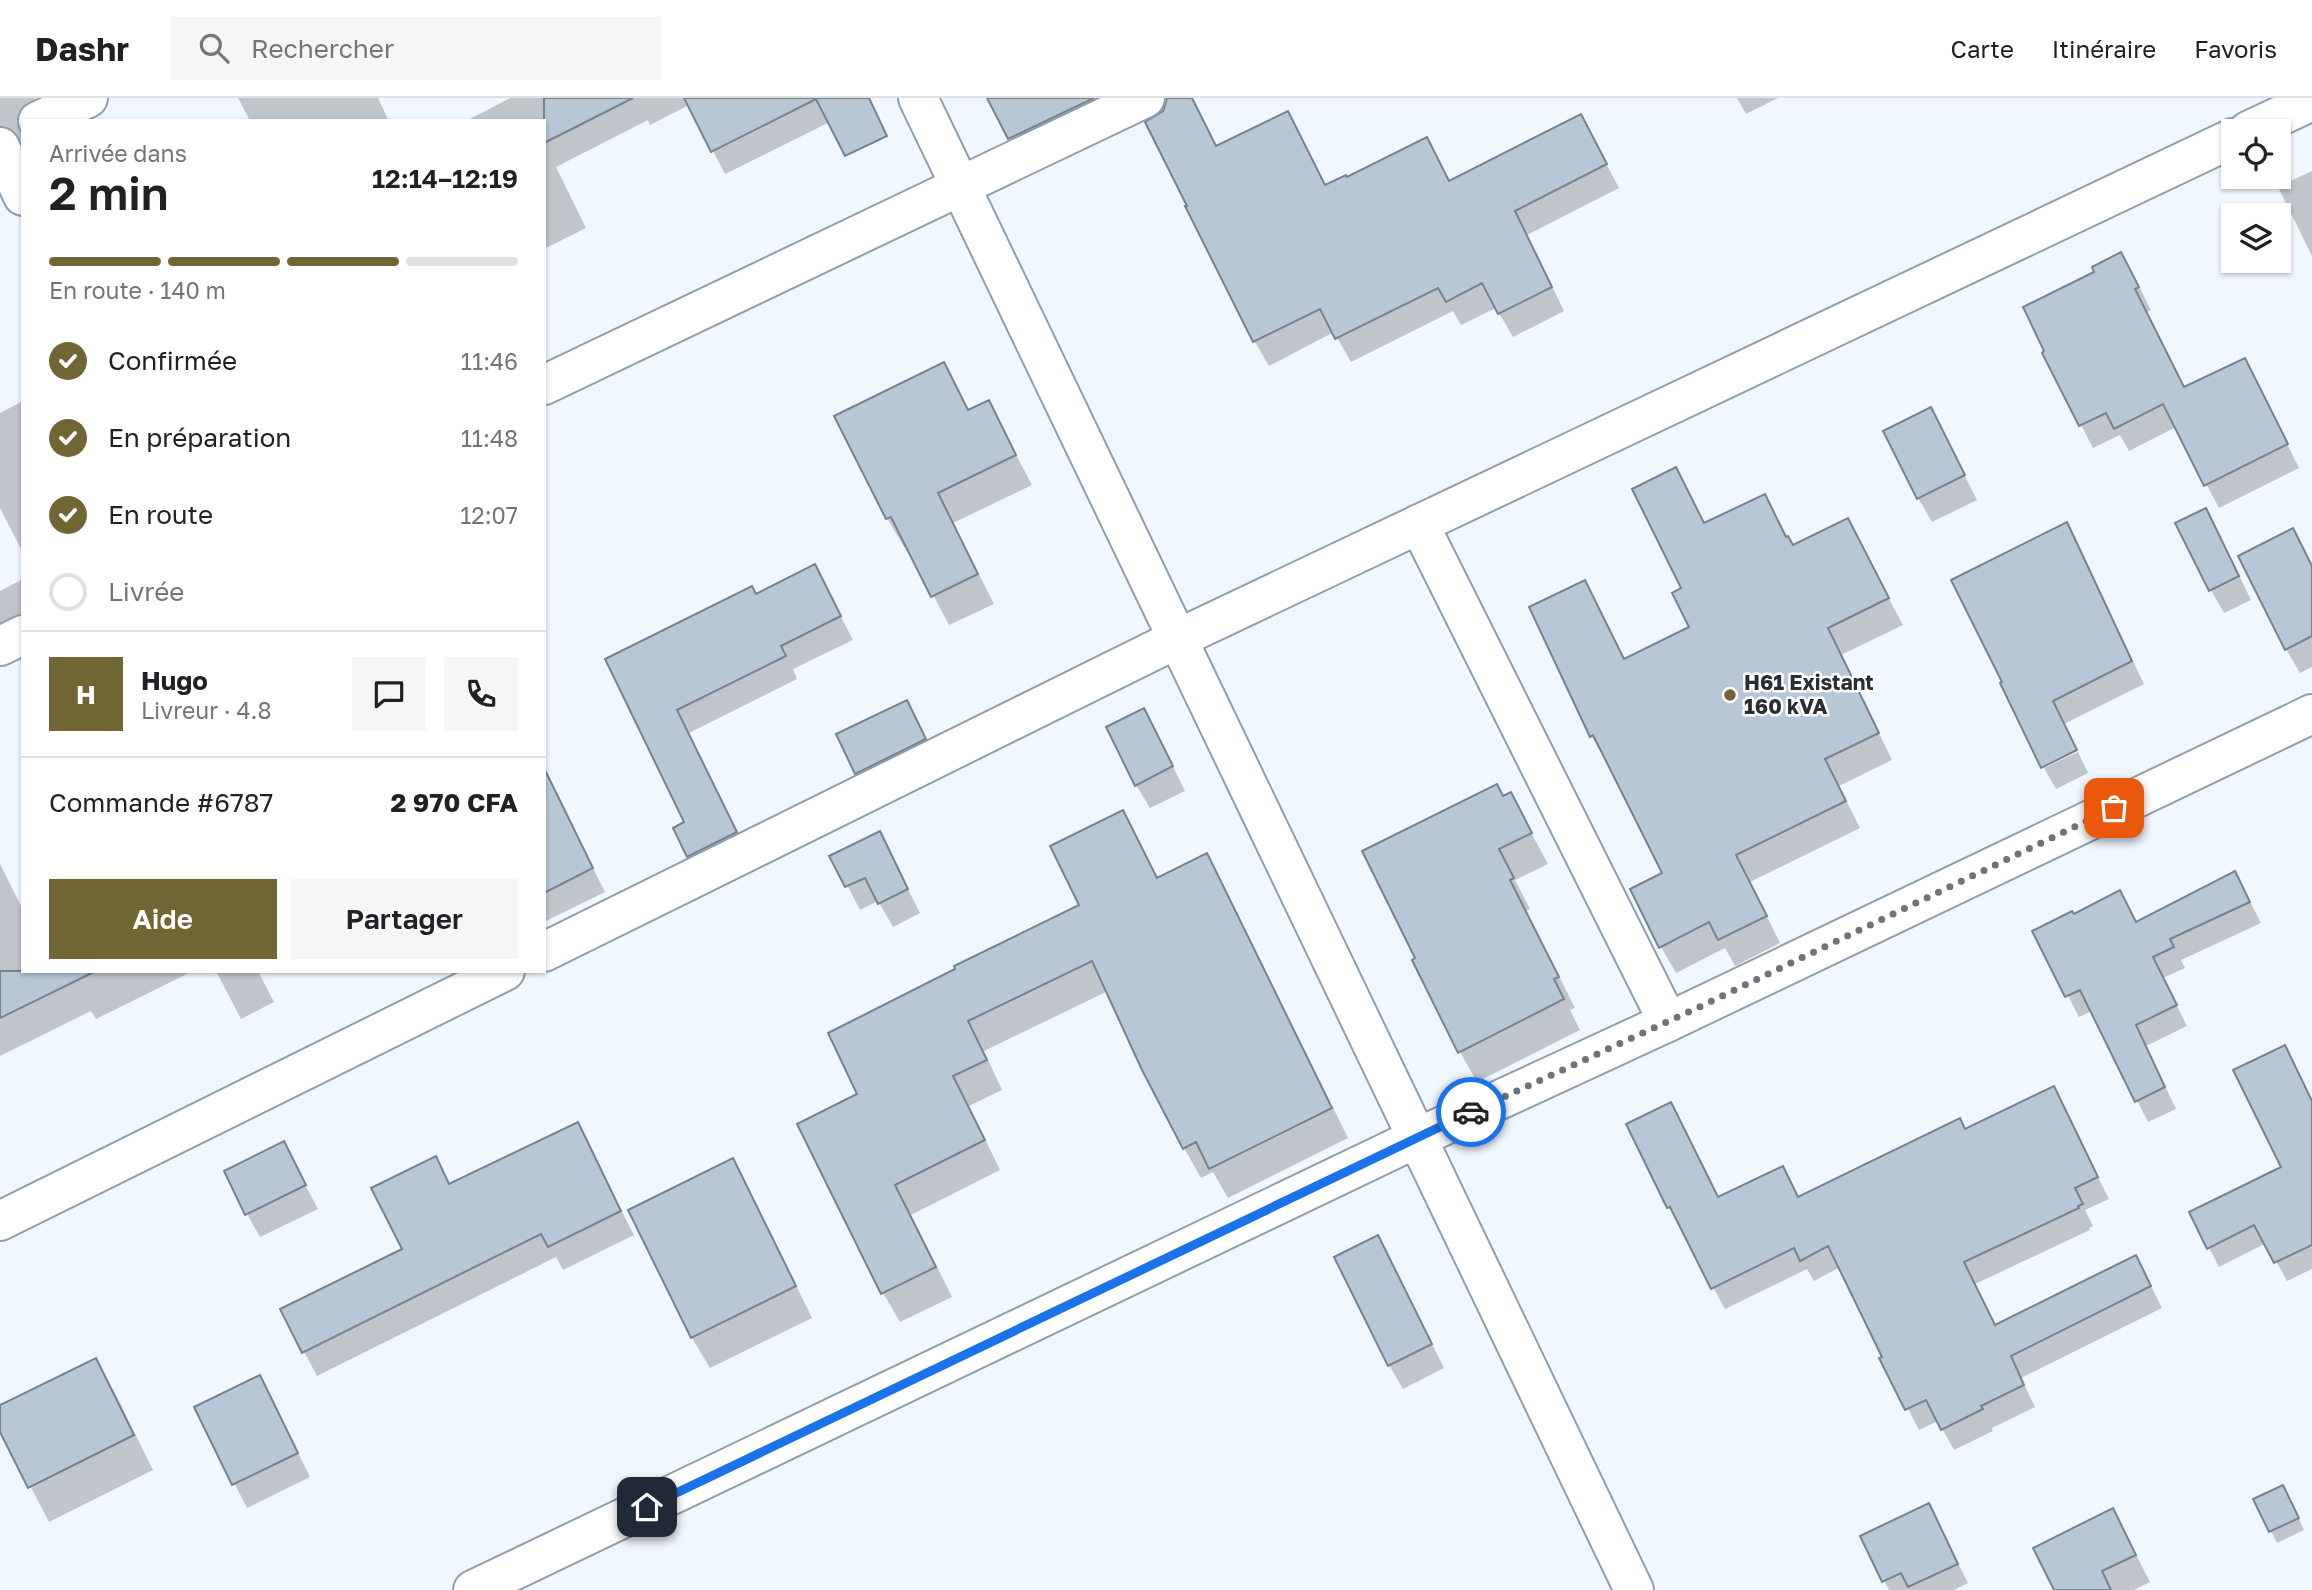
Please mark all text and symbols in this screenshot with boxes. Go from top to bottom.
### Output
search box [171,17,661,80]
text: Dashr [35,29,129,68]
icon: search [195,29,233,67]
text: Rechercher [251,33,394,64]
text: Carte [1951,34,2014,63]
text: Itinéraire [2052,34,2156,63]
text: Favoris [2194,34,2277,63]
map controls [2221,119,2291,273]
button: locate [2221,119,2291,189]
text: Arrivée dans [49,139,187,167]
text: 12:14–12:19 [372,163,518,194]
text: 2 min [49,165,169,220]
button: layers [2221,203,2291,273]
text: En route · 140 m [49,276,226,304]
icon: check [49,342,87,380]
text: Confirmée [108,345,237,376]
text: 11:46 [461,347,518,375]
icon: check [49,419,87,457]
text: En préparation [108,422,291,453]
text: 11:48 [461,424,518,452]
icon: check [49,496,87,534]
text: En route [108,499,213,530]
text: 12:07 [460,501,518,529]
text: Livrée [108,576,184,607]
button: chat [352,657,426,731]
button: phone [444,657,518,731]
text: Hugo [141,665,208,696]
place label: H61 Existant 160 kVA [1744,669,1874,719]
text: H [76,679,96,710]
marker: H61 Existant 160 kVA [1722,687,1738,703]
text: Livreur · 4.8 [141,696,271,724]
pin [2084,778,2144,838]
text: Commande #6787 [49,787,273,818]
text: 2 970 CFA [390,787,518,818]
icon: bag [2095,789,2133,827]
button: Aide [49,879,277,959]
button: Partager [291,879,518,959]
courier [1436,1077,1506,1147]
icon: car [1452,1093,1490,1131]
pin [617,1477,677,1537]
icon: home [628,1488,666,1526]

